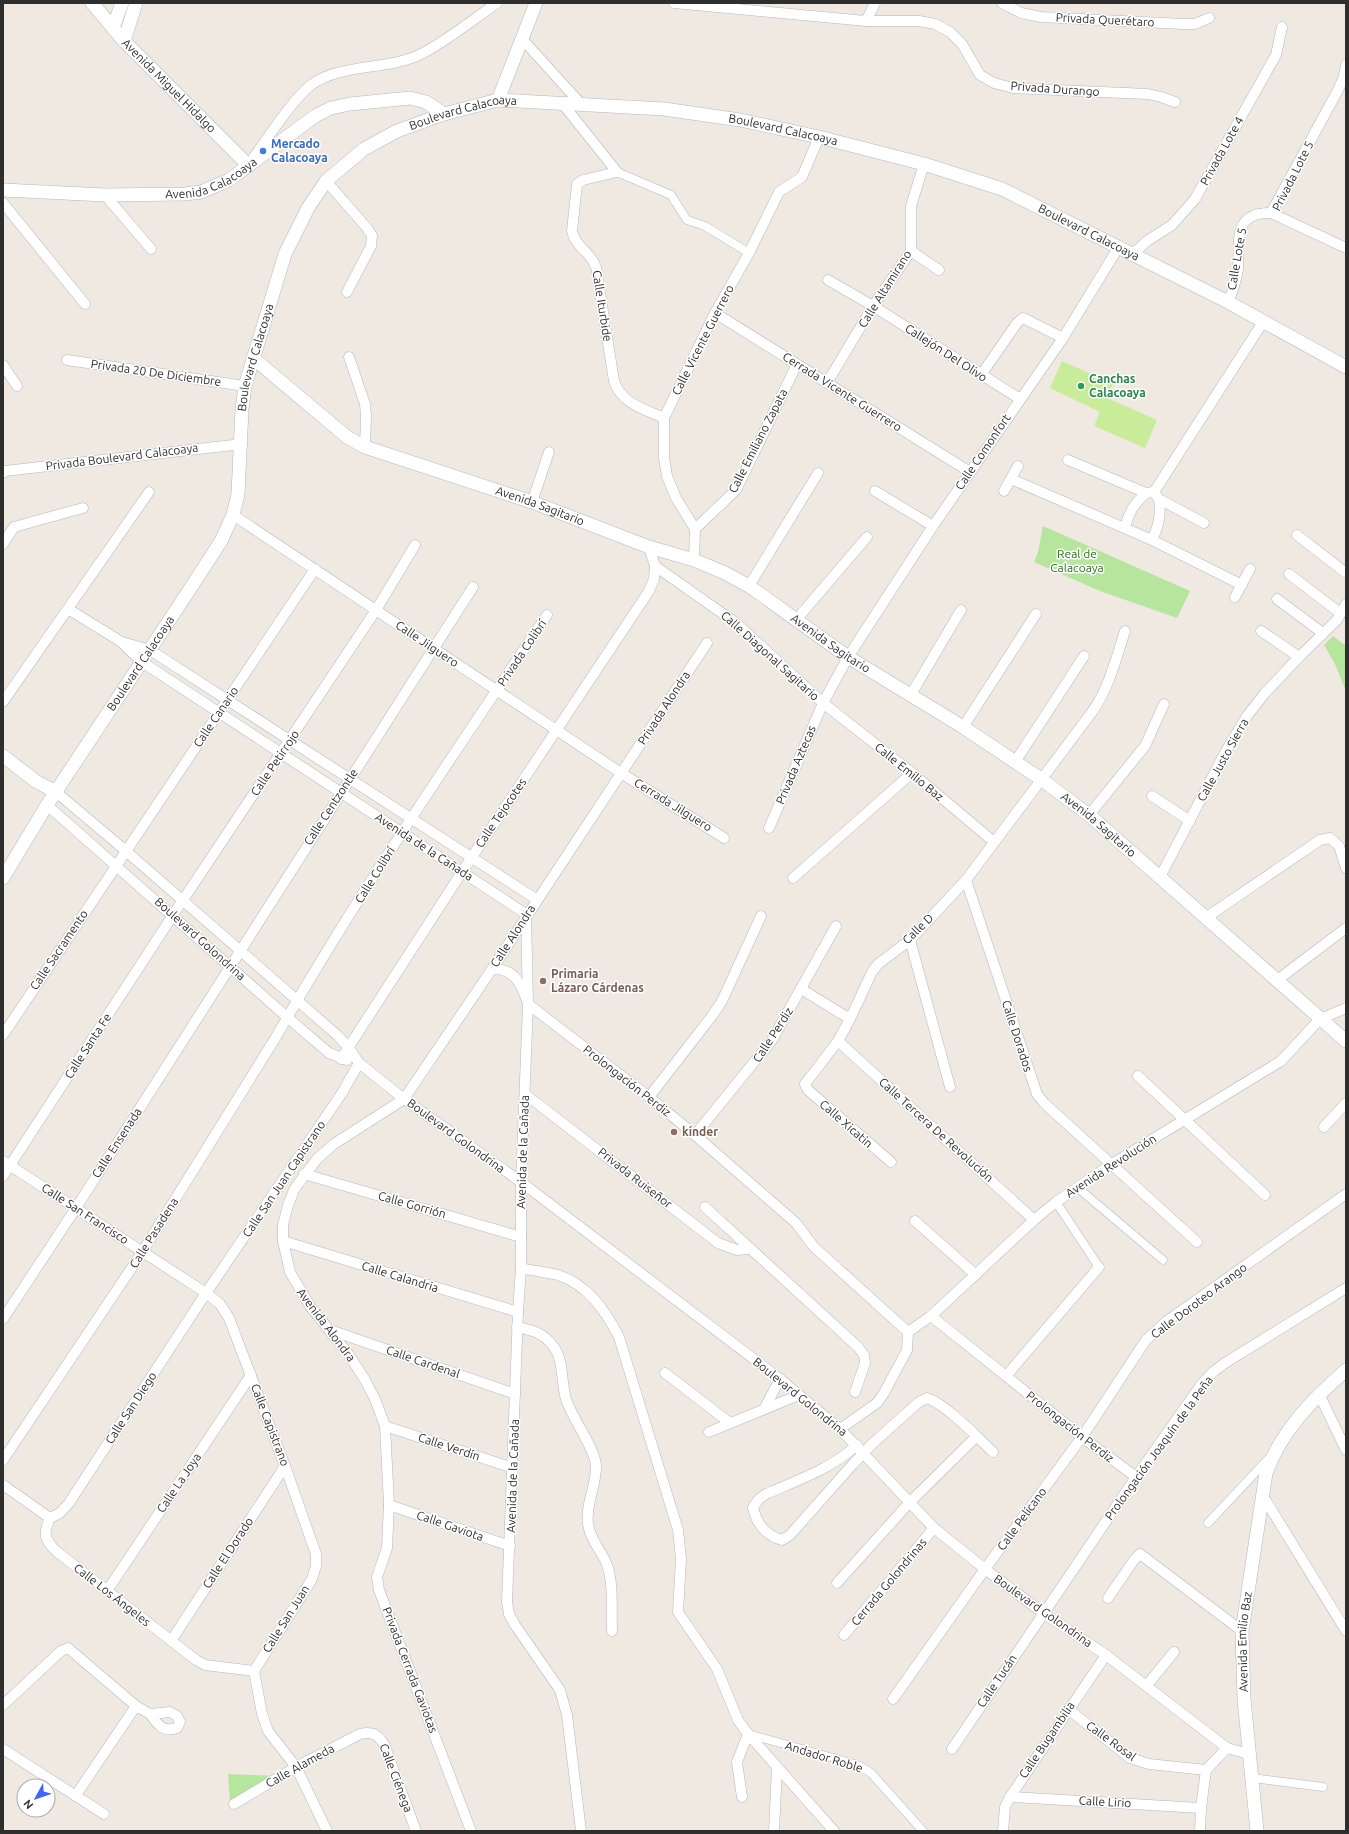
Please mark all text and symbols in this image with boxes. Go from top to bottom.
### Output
street label: Privada Querétaro [1055,10,1155,29]
street label: Avenida Miguel Hidalgo [120,36,219,135]
street label: Privada Durango [1010,79,1100,98]
street label: Boulevard Calacoaya [407,93,517,132]
street label: Boulevard Calacoaya [728,111,839,148]
street label: Privada Lote 4 [1197,114,1246,187]
place label: Mercado Calacoaya [271,137,328,164]
street label: Privada Lote 5 [1269,139,1316,213]
marker: Mercado Calacoaya [258,146,268,156]
street label: Avenida Calacoaya [165,155,259,200]
street label: Boulevard Calacoaya [1036,201,1142,263]
street label: Calle Lote 5 [1225,227,1248,291]
street label: Calle Altamirano [856,248,914,330]
street label: Calle Iturbide [590,269,615,342]
street label: Calle Vicente Guerrero [669,283,736,397]
street label: Boulevard Calacoaya [235,302,276,412]
street label: Callejón Del Olivo [903,321,990,384]
street label: Cerrada Vicente Guerrero [780,350,904,434]
street label: Privada 20 De Diciembre [90,357,222,388]
place label: Canchas Calacoaya [1089,372,1146,399]
marker: Canchas Calacoaya [1076,381,1086,391]
street label: Calle Emiliano Zapata [726,387,789,495]
street label: Calle Comonfort [952,411,1013,492]
street label: Privada Boulevard Calacoaya [45,441,199,472]
street label: Avenida Sagitario [494,483,586,528]
park label: Real de Calacoaya [1050,547,1104,574]
street label: Calle Diagonal Sagitario [719,608,822,703]
street label: Avenida Sagitario [788,611,873,675]
street label: Boulevard Calacoaya [104,613,176,713]
street label: Privada Colibrí [495,616,549,688]
street label: Calle Jilguero [393,618,461,669]
street label: Privada Alondra [635,668,692,747]
street label: Calle Canario [191,684,241,749]
street label: Calle Justo Sierra [1194,716,1251,803]
street label: Privada Aztecas [773,723,818,806]
street label: Calle Petirrojo [248,727,301,798]
street label: Calle Emilio Baz [872,740,947,804]
street label: Calle Centzontle [301,766,360,847]
street label: Cerrada Jilguero [632,775,714,834]
street label: Calle Tejocotes [473,776,529,850]
street label: Avenida Sagitario [1059,789,1139,859]
street label: Avenida de la Cañada [373,810,476,883]
street label: Calle Colibrí [352,843,398,905]
street label: Boulevard Golondrina [152,895,248,983]
street label: Calle Alondra [488,902,538,969]
street label: Calle Sacramento [27,907,90,992]
street label: Calle D [900,911,936,946]
place label: Primaria Lázaro Cárdenas [551,967,644,994]
marker: Primaria Lázaro Cárdenas [538,976,548,986]
street label: Calle Dorados [1000,998,1035,1073]
street label: Calle Perdiz [750,1004,795,1065]
street label: Calle Santa Fe [62,1011,113,1081]
street label: Prolongación Perdiz [581,1042,674,1119]
street label: Calle Tercera De Revolución [877,1075,996,1184]
street label: Avenida de la Cañada [514,1095,531,1209]
street label: Boulevard Golondrina [405,1096,507,1175]
street label: Calle Xicatin [817,1097,875,1150]
street label: Calle Ensenada [89,1105,144,1180]
street label: Calle San Juan Capistrano [240,1118,327,1239]
place label: kínder [682,1125,718,1138]
marker: kínder [669,1127,679,1137]
street label: Avenida Revolución [1063,1132,1158,1200]
street label: Privada Ruiseñor [596,1145,675,1211]
street label: Calle San Francisco [39,1181,131,1247]
street label: Calle Gorrión [377,1189,448,1220]
street label: Calle Pasadena [127,1195,180,1270]
street label: Calle Calandria [360,1259,440,1294]
street label: Calle Doroteo Arango [1148,1260,1249,1341]
street label: Avenida Alondra [295,1286,358,1364]
street label: Calle Cardenal [385,1343,462,1380]
street label: Boulevard Golondrina [751,1355,850,1439]
street label: Calle San Diego [102,1369,159,1446]
street label: Prolongación Joaquín de la Peña [1102,1373,1215,1522]
street label: Calle Capistrano [249,1382,292,1468]
street label: Prolongación Perdiz [1024,1388,1117,1465]
street label: Avenida de la Cañada [504,1419,521,1533]
street label: Calle Verdín [417,1430,482,1463]
street label: Calle La Joya [154,1450,203,1515]
street label: Calle Pelícano [994,1485,1049,1553]
street label: Calle Gaviota [415,1508,485,1543]
street label: Calle El Dorado [200,1515,255,1591]
street label: Cerrada Golondrinas [848,1535,929,1628]
street label: Calle Los Ángeles [71,1561,153,1628]
street label: Boulevard Golondrina [992,1572,1095,1649]
street label: Calle San Juan [260,1583,312,1655]
street label: Avenida Emilio Baz [1235,1590,1254,1692]
street label: Privada Cerrada Gaviotas [380,1605,440,1735]
street label: Calle Tucán [974,1652,1019,1710]
street label: Calle Bugambilia [1016,1699,1077,1780]
street label: Calle Rosal [1084,1718,1139,1763]
street label: Andador Roble [784,1739,865,1774]
street label: Calle Alameda [263,1741,336,1790]
street label: Calle Ciénega [377,1742,416,1814]
north arrow [16,1778,56,1818]
street label: Calle Lirio [1078,1794,1132,1809]
text: N [21,1797,36,1811]

